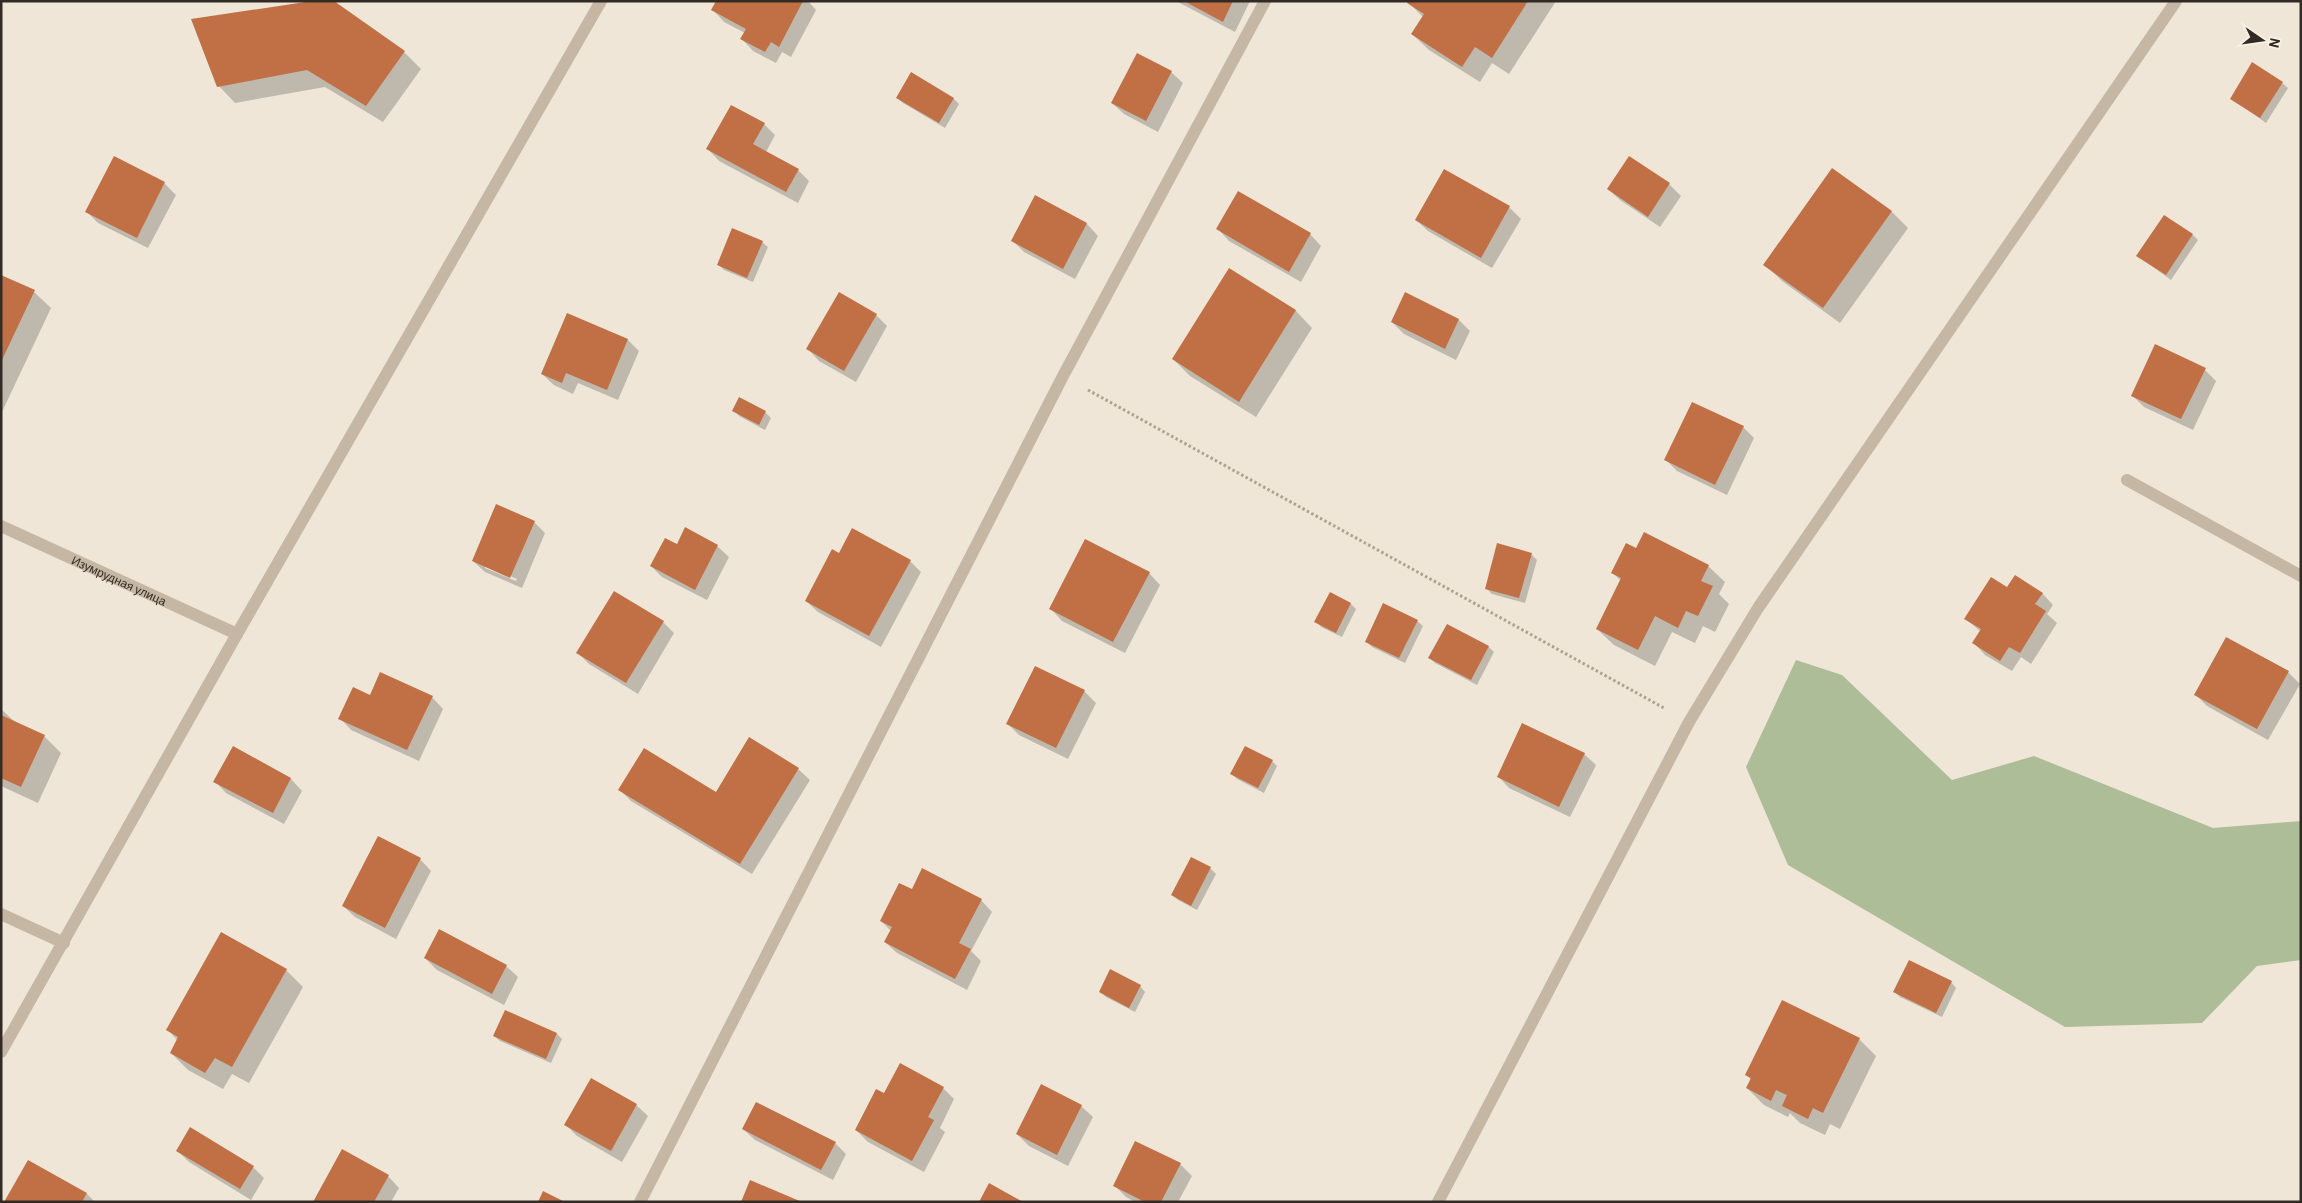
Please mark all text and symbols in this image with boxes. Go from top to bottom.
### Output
north arrow [2237,15,2287,65]
text: N [2266,37,2284,49]
street label: Изумрудная улица [70,552,169,608]

